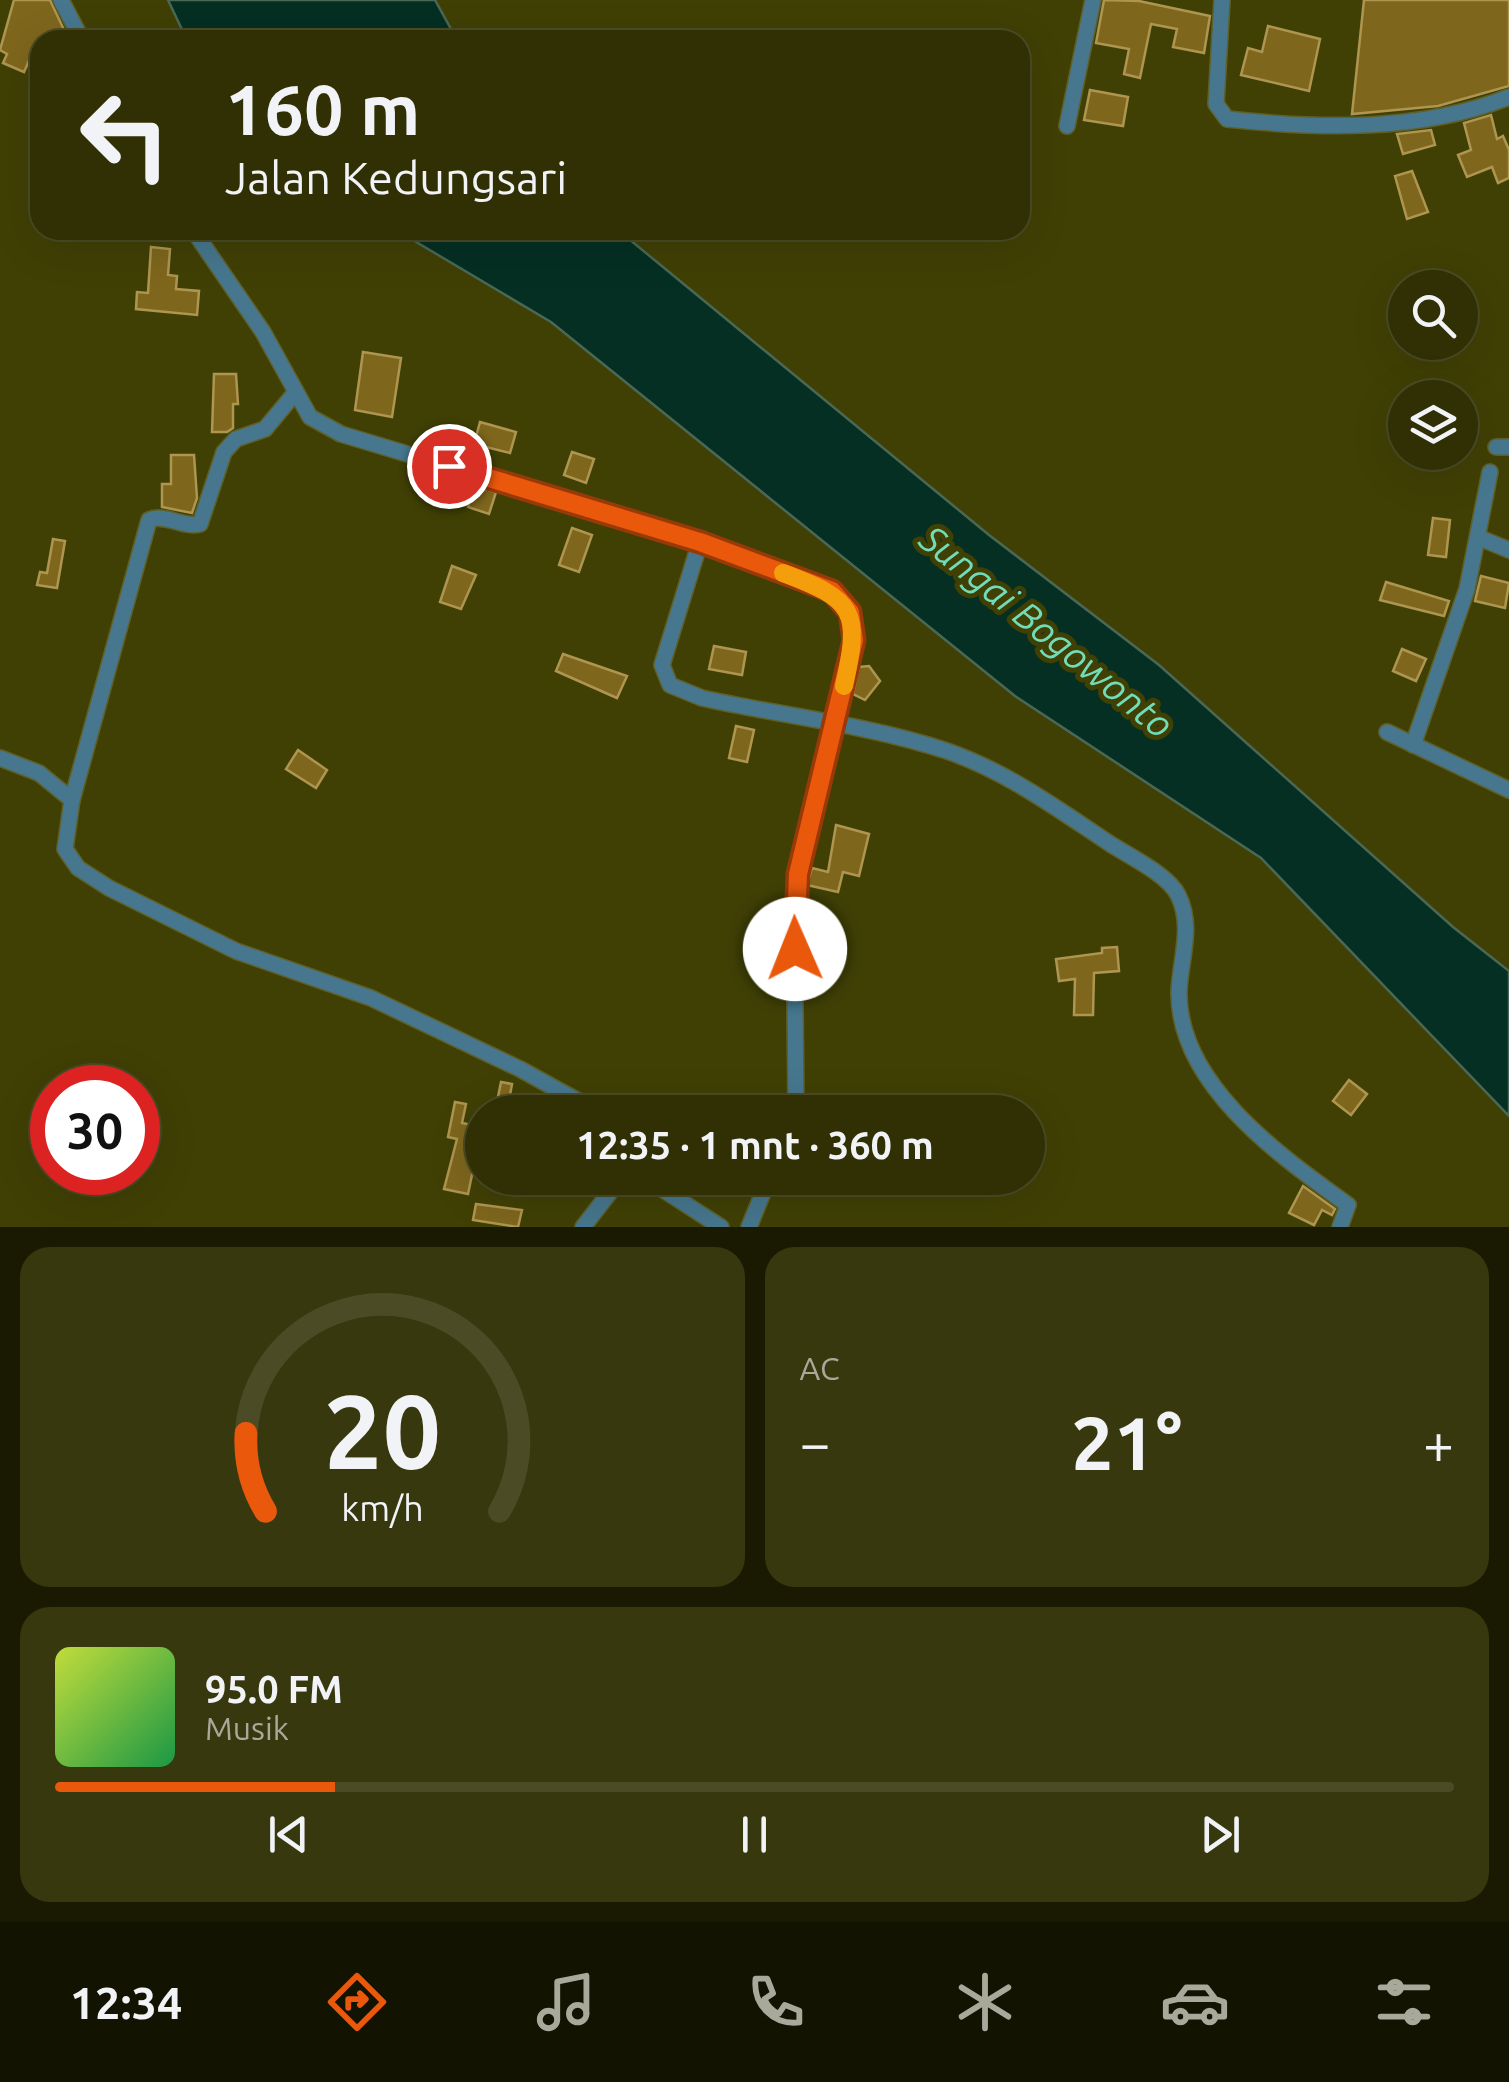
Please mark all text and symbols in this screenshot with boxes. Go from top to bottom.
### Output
icon: left [60,70,190,200]
text: 160 m [225,70,420,148]
text: Jalan Kedungsari [225,152,567,203]
map controls [1388,270,1478,470]
button: search [1388,270,1478,360]
button: layers [1388,380,1478,470]
pin [407,424,492,509]
icon: arrive [422,439,477,494]
water label: Sungai Bogowonto [912,516,1182,746]
position arrow [743,897,847,1001]
speed limit sign: 30 [30,1065,160,1195]
text: 12:35 · 1 mnt · 360 m [576,1124,934,1166]
text: AC [800,1350,840,1386]
text: 20 [324,1372,441,1489]
text: 21° [1071,1400,1182,1484]
text: − [800,1412,831,1473]
text: + [1423,1412,1454,1473]
text: km/h [341,1488,424,1528]
text: 95.0 FM [205,1668,343,1710]
text: Musik [205,1710,289,1746]
icon: previous [261,1807,316,1862]
icon: pause [727,1807,782,1862]
icon: next [1193,1807,1248,1862]
icon: directions [322,1967,392,2037]
icon: music [531,1967,601,2037]
icon: phone [741,1967,811,2037]
icon: climate [950,1967,1020,2037]
icon: car [1160,1967,1230,2037]
icon: filters [1369,1967,1439,2037]
text: 12:34 [70,1977,182,2028]

